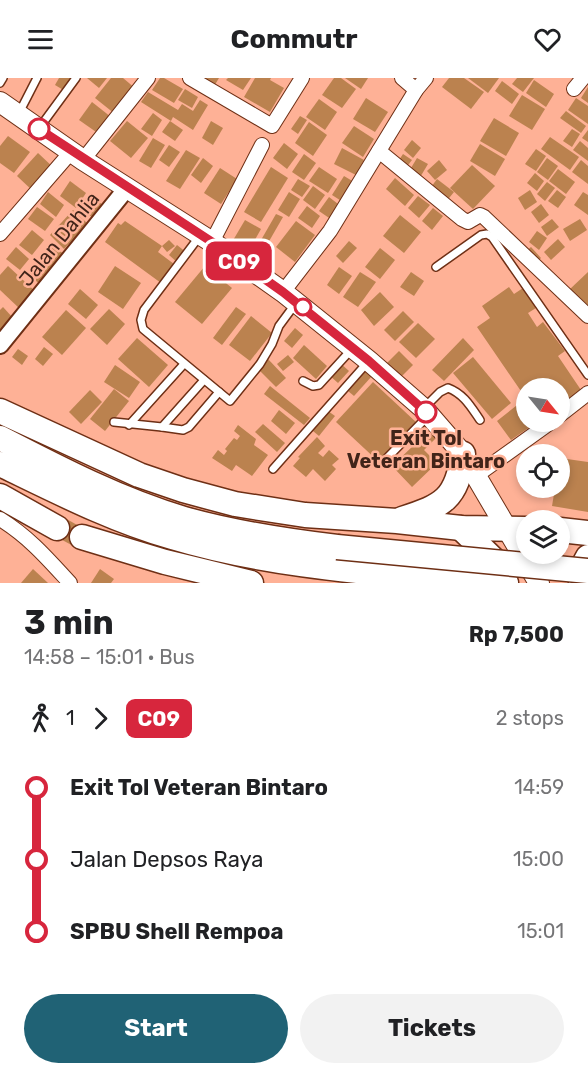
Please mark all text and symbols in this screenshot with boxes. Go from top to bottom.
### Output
icon: menu [24,23,57,56]
text: Commutr [230,23,358,55]
icon: heart [531,23,564,56]
unlabelled marker [28,118,50,140]
street label: Jalan Dahlia [14,187,104,291]
line badge: C09 [204,242,274,280]
text: C09 [218,249,260,274]
unlabelled marker [294,298,312,316]
north arrow [516,378,570,432]
map controls [516,378,570,564]
marker: Exit Tol Veteran Bintaro [415,401,437,423]
place label: Exit Tol Veteran Bintaro [347,426,505,473]
button: locate [516,444,570,498]
button: layers [516,510,570,564]
text: 3 min [24,603,114,642]
text: Rp 7,500 [469,621,564,648]
text: 14:58 – 15:01 · Bus [24,645,195,669]
icon: walk [24,702,57,735]
icon: forward [84,702,117,735]
text: 1 [66,706,75,730]
text: C09 [138,706,180,731]
text: 2 stops [496,706,564,730]
text: Exit Tol Veteran Bintaro [70,774,328,801]
text: 14:59 [514,775,564,799]
text: Jalan Depsos Raya [70,846,263,873]
text: 15:00 [513,847,564,871]
text: SPBU Shell Rempoa [70,918,283,945]
text: 15:01 [517,919,564,943]
button: Start [24,994,288,1063]
button: Tickets [300,994,564,1063]

